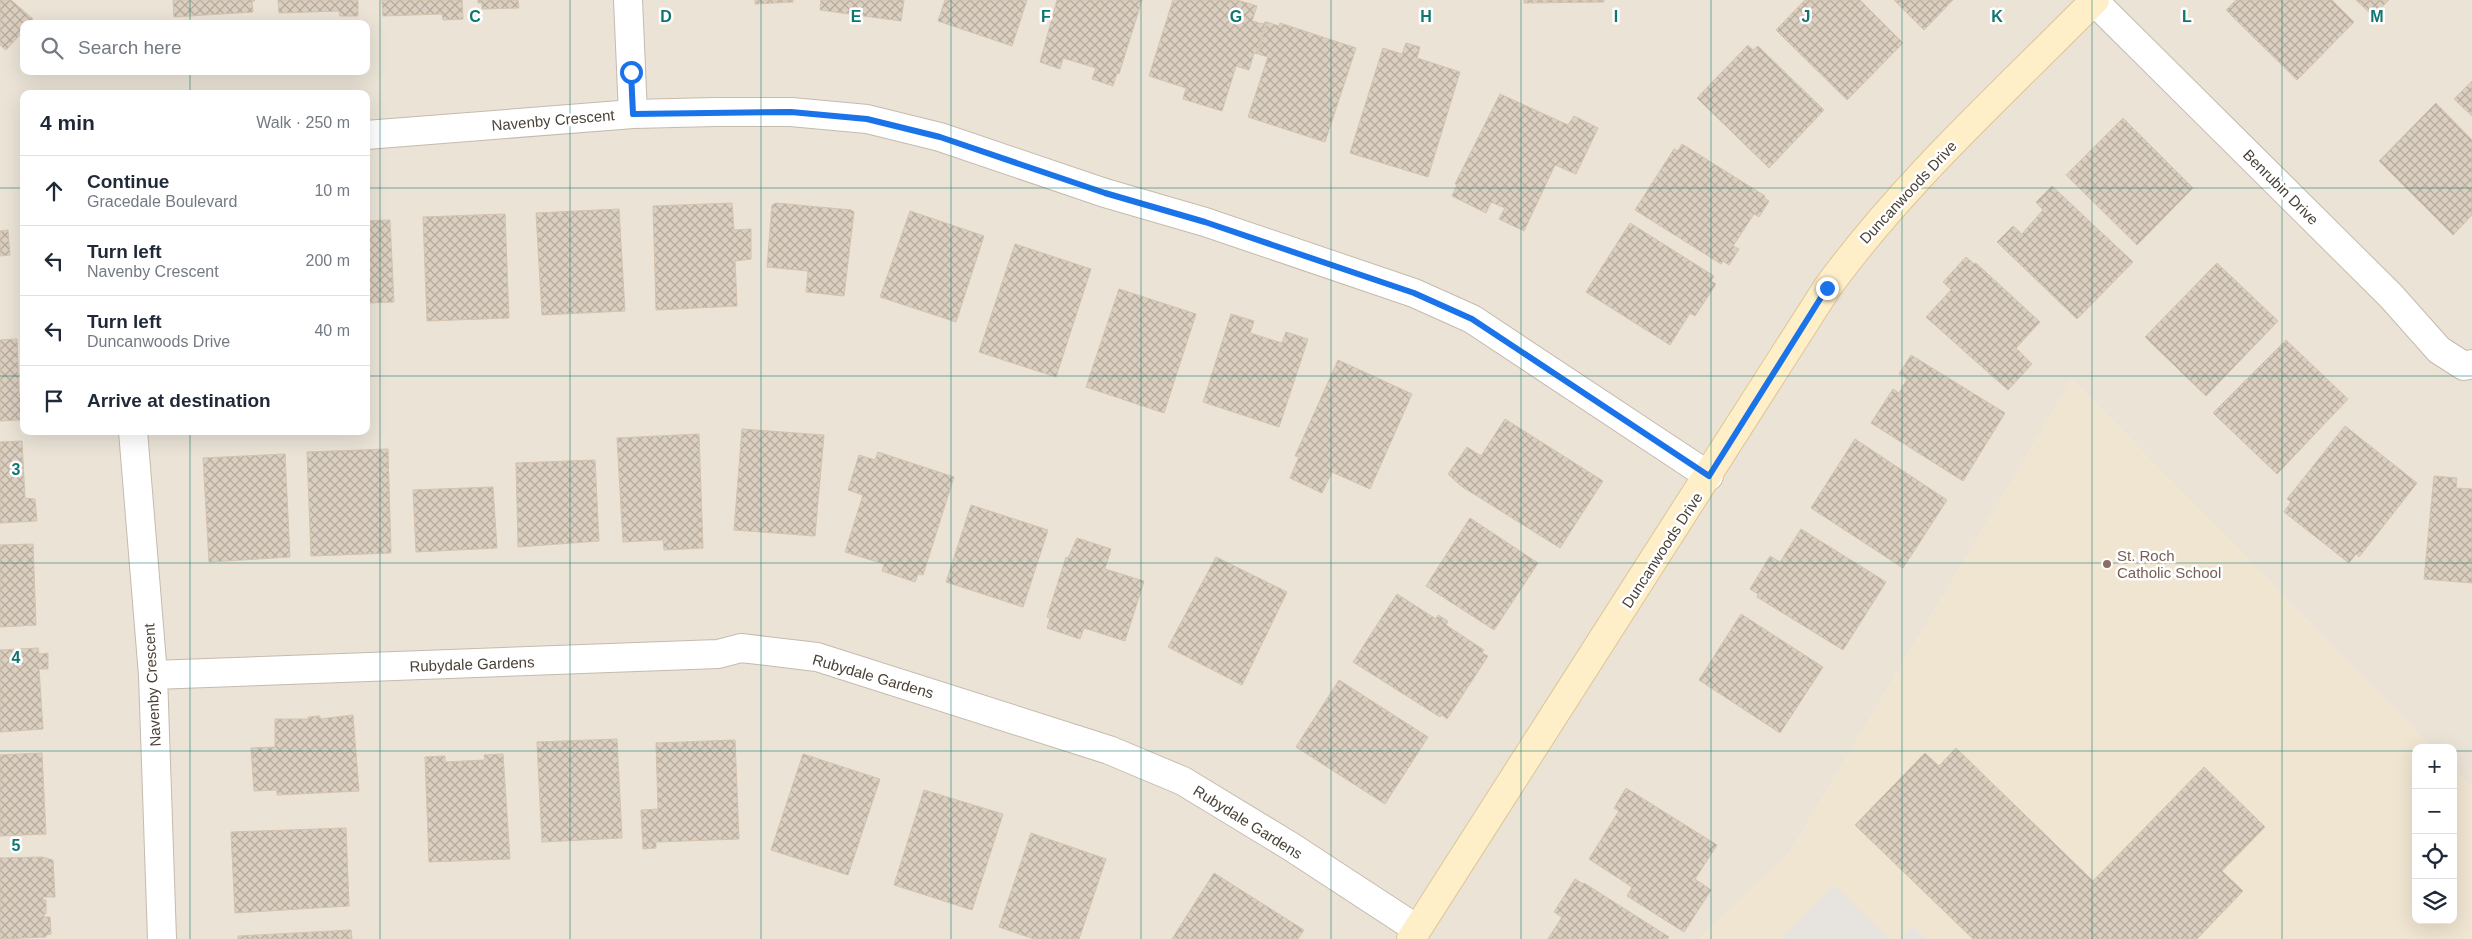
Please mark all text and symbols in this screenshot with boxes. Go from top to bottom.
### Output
text: C [469,8,481,25]
text: D [660,8,672,25]
text: E [851,8,862,25]
text: F [1041,8,1051,25]
text: G [1230,8,1242,25]
text: H [1420,8,1432,25]
text: I [1614,8,1618,25]
text: J [1802,8,1810,25]
text: K [1991,8,2003,25]
text: L [2182,8,2192,25]
text: M [2370,8,2384,25]
search box [20,20,370,75]
icon: search [38,34,66,62]
text: Search here [78,37,182,58]
route start [620,61,643,84]
street label: Navenby Crescent [491,106,616,134]
text: 4 min [40,111,95,134]
text: Walk · 250 m [256,114,350,131]
street label: Duncanwoods Drive [1856,137,1960,247]
street label: Benrubin Drive [2240,146,2322,228]
text: Continue [87,171,169,192]
icon: ahead [40,177,68,205]
text: 10 m [314,182,350,199]
text: Gracedale Boulevard [87,193,237,210]
text: Turn left [87,241,162,262]
icon: left [40,247,68,275]
text: 200 m [306,252,350,269]
text: Navenby Crescent [87,263,219,280]
route end [1816,277,1839,300]
text: Turn left [87,311,162,332]
icon: left [40,317,68,345]
text: 40 m [314,322,350,339]
text: Duncanwoods Drive [87,333,230,350]
icon: arrive [40,387,68,415]
text: Arrive at destination [87,390,271,411]
text: 3 [12,461,21,478]
street label: Duncanwoods Drive [1618,489,1706,611]
place label: St. Roch Catholic School [2117,547,2221,581]
marker: St. Roch Catholic School [2101,558,2113,570]
street label: Navenby Crescent [140,622,164,747]
text: 4 [12,649,21,666]
street label: Rubydale Gardens [811,651,935,701]
street label: Rubydale Gardens [409,653,535,675]
map controls [2412,744,2457,924]
button: + [2412,744,2457,789]
street label: Rubydale Gardens [1190,782,1306,862]
button: − [2412,789,2457,834]
button: locate [2412,834,2457,879]
text: 5 [12,837,21,854]
button: layers [2412,879,2457,924]

